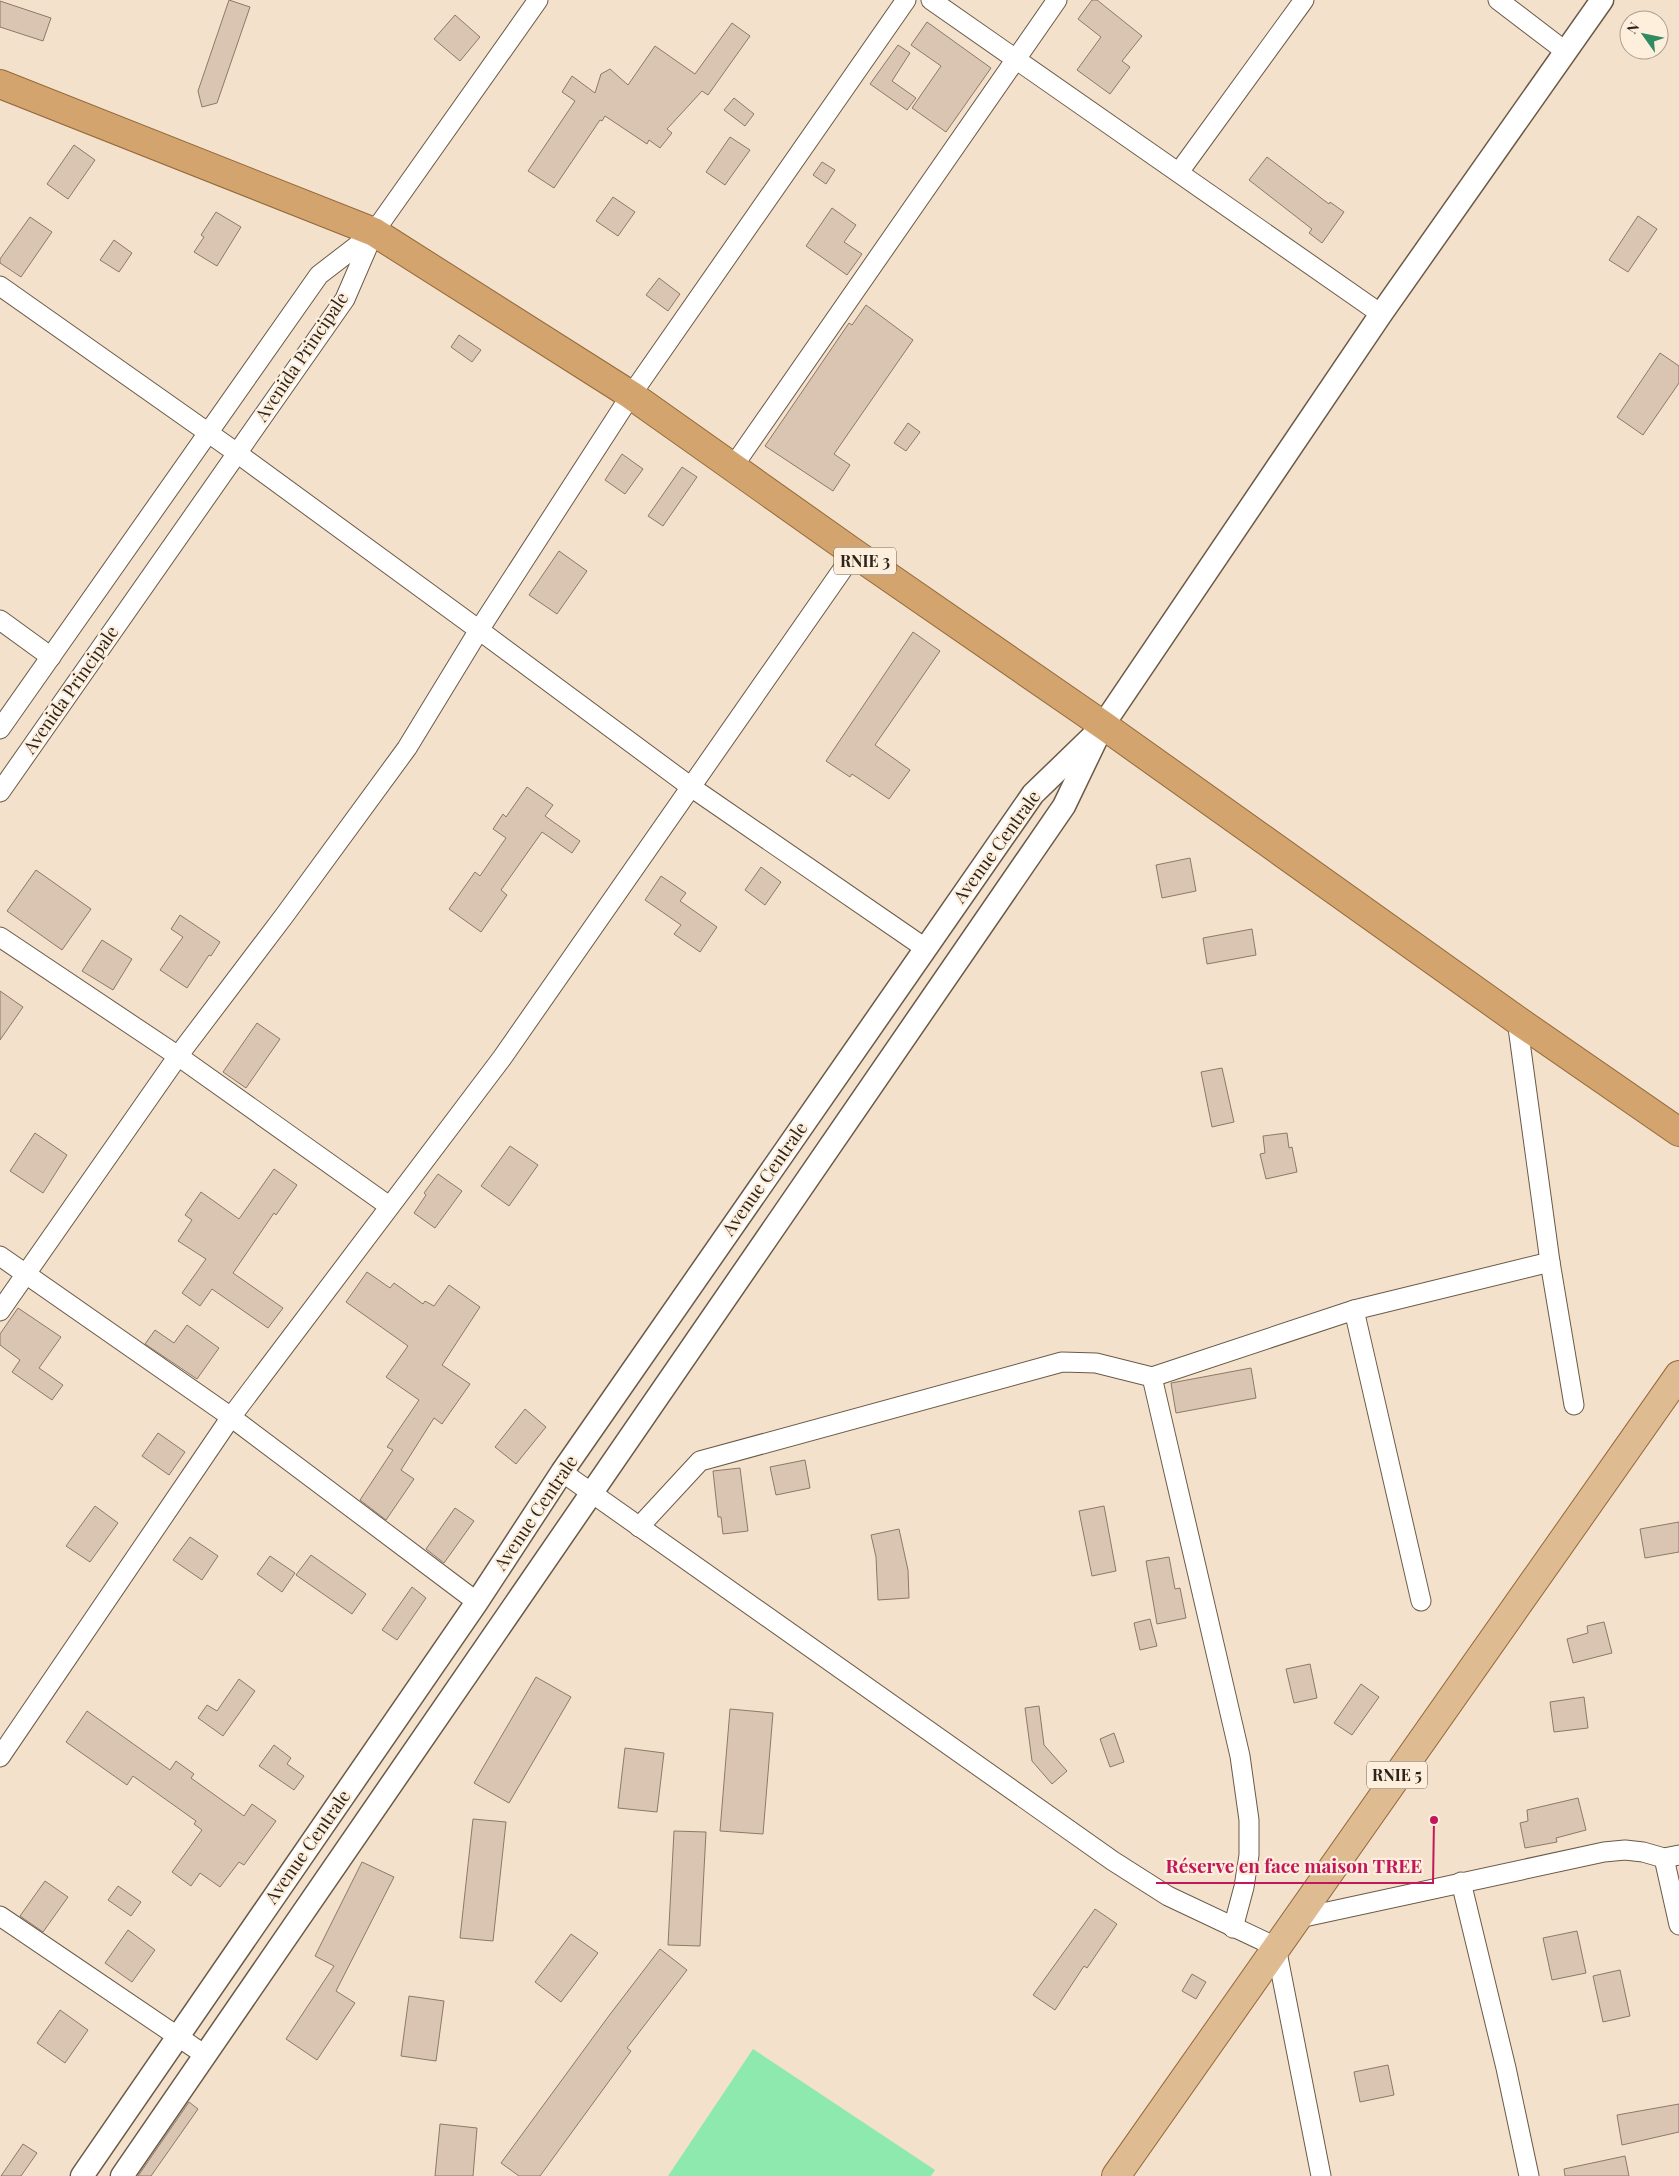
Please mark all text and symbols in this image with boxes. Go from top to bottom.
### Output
north arrow [1619,10,1669,60]
text: N [1622,18,1643,37]
street label: Avenida Principale [248,287,353,427]
road number: RNIE 3 [834,548,896,574]
street label: Avenida Principale [17,621,123,759]
street label: Avenue Centrale [947,785,1045,908]
street label: Avenue Centrale [715,1117,812,1241]
street label: Avenue Centrale [487,1450,582,1575]
road number: RNIE 5 [1367,1762,1427,1788]
street label: Avenue Centrale [258,1785,355,1909]
callout: Réserve en face maison TREE [1156,1849,1433,1883]
text: Réserve en face maison TREE [1166,1852,1422,1878]

